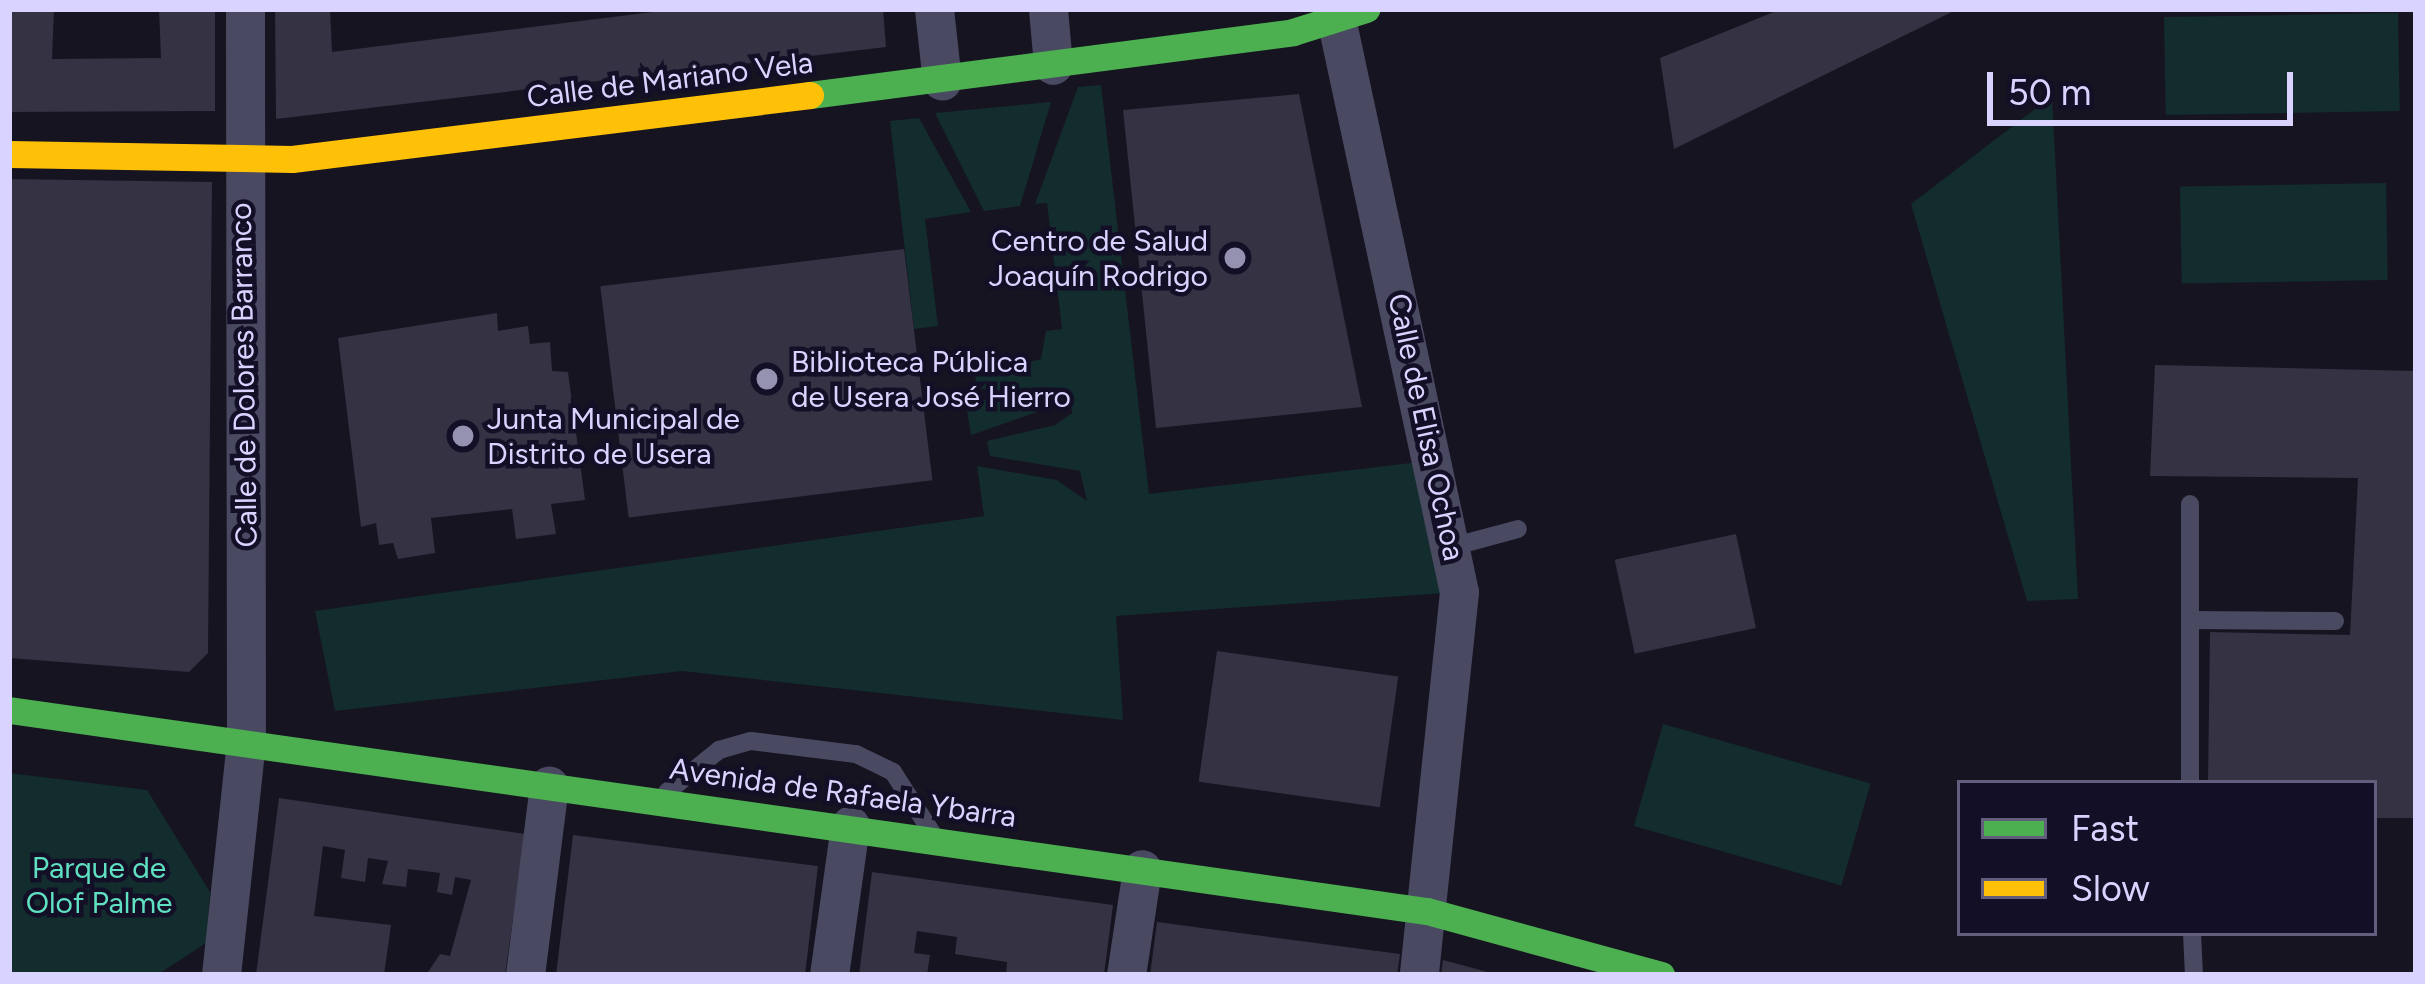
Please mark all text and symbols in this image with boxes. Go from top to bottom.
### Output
street label: Calle de Mariano Vela [525,45,815,115]
scale bar [1993,48,2299,122]
text: 50 m [2008,71,2091,114]
street label: Calle de Dolores Barranco [223,202,265,548]
place label: Centro de Salud Joaquín Rodrigo [989,223,1208,294]
marker: Centro de Salud Joaquín Rodrigo [1219,242,1251,274]
street label: Calle de Elisa Ochoa [1380,290,1472,564]
place label: Biblioteca Pública de Usera José Hierro [791,344,1071,415]
marker: Biblioteca Pública de Usera José Hierro [754,366,780,392]
place label: Junta Municipal de Distrito de Usera [487,401,740,472]
marker: Junta Municipal de Distrito de Usera [450,423,476,449]
street label: Avenida de Rafaela Ybarra [667,751,1019,835]
legend [1957,780,2377,936]
text: Fast [2071,807,2139,850]
park label: Parque de Olof Palme [26,850,172,920]
text: Slow [2071,867,2150,910]

